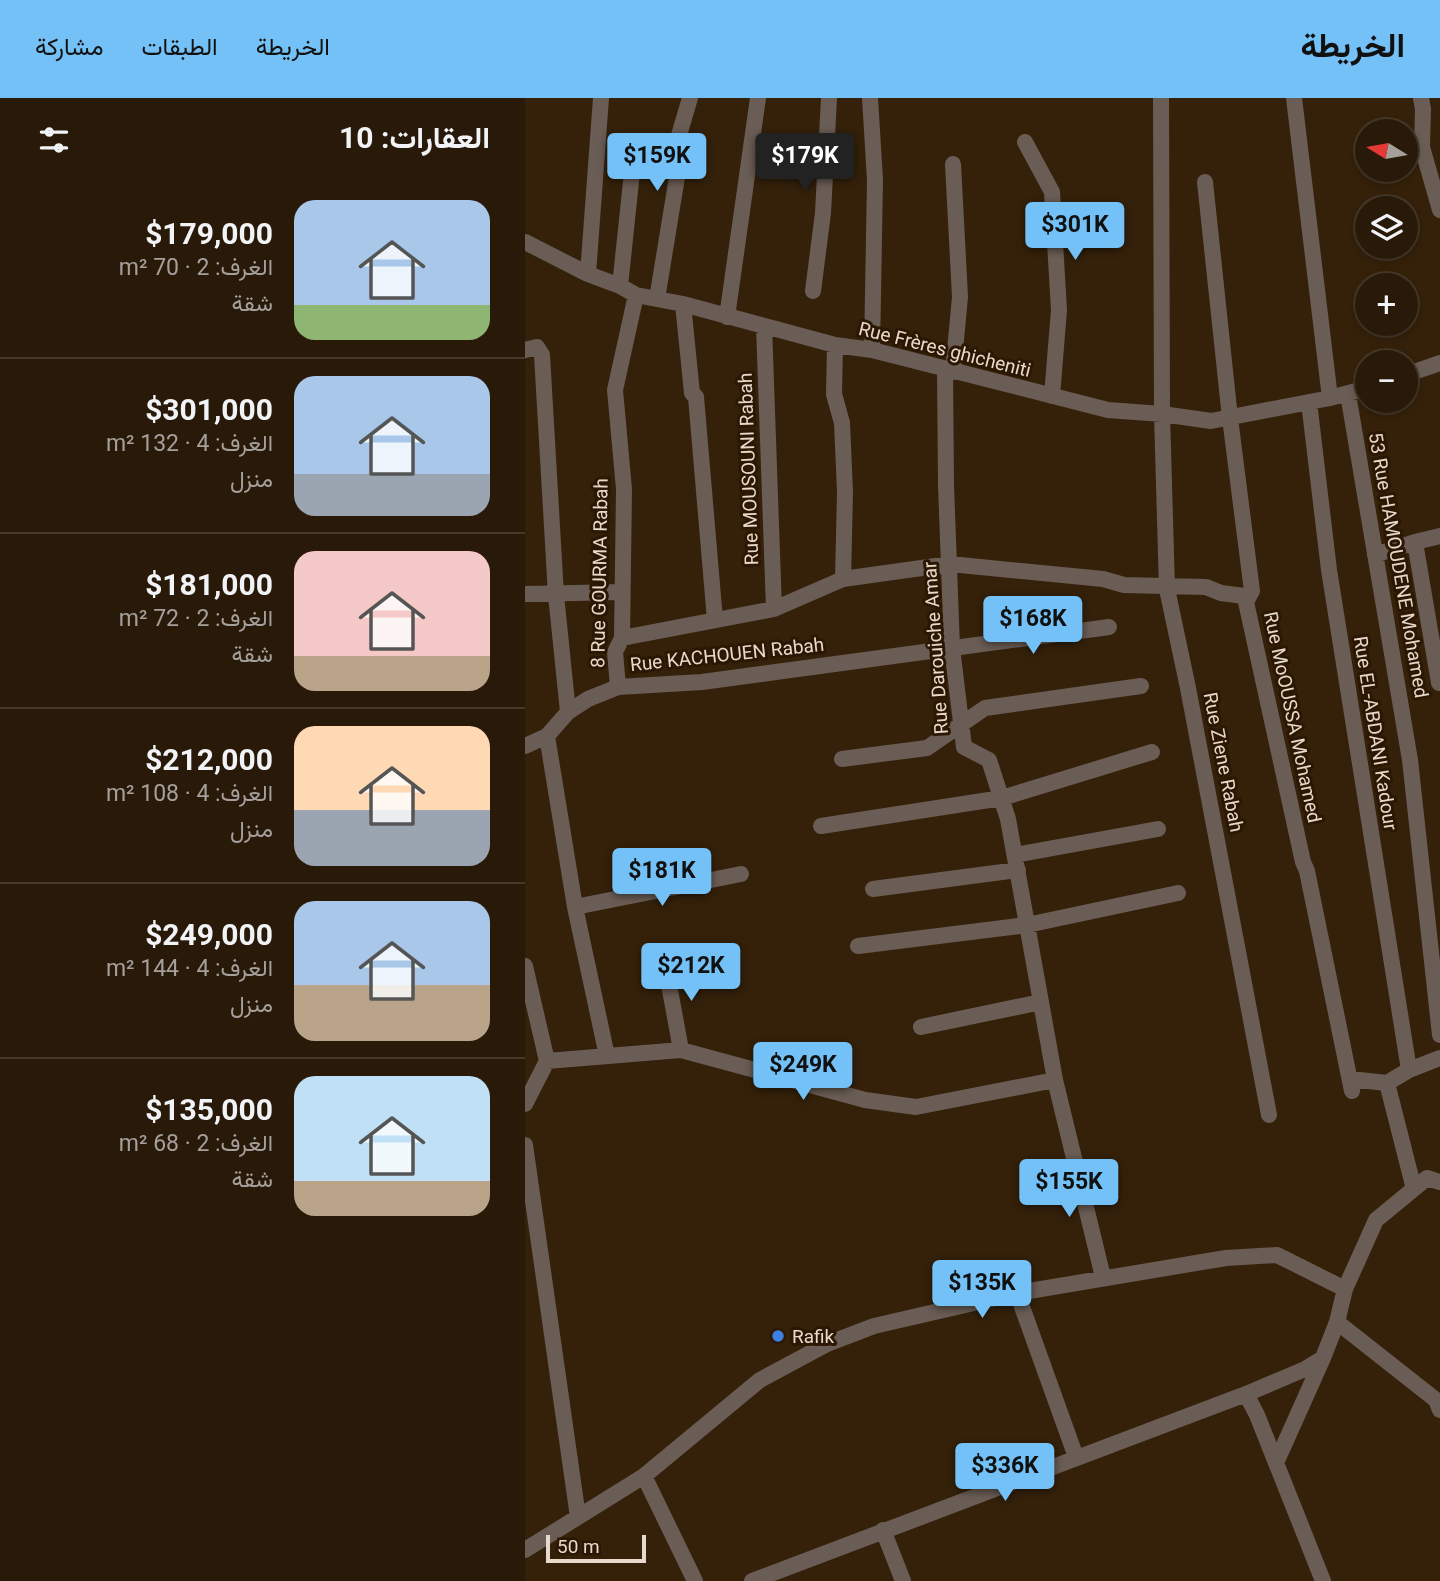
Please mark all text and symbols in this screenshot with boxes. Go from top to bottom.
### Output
text: الخريطة [1301,26,1405,65]
text: مشاركة [35,33,103,61]
text: الطبقات [141,33,218,61]
text: الخريطة [256,33,330,61]
north arrow [1355,119,1417,182]
map controls [1355,119,1418,413]
text: العقارات: 10 [339,120,490,155]
icon: filters [35,121,73,159]
pin: $159K [608,134,706,193]
pin: $179K [756,134,854,193]
text: $159K [623,142,691,169]
text: $179K [771,142,839,169]
button: layers [1355,196,1418,259]
pin: $301K [1026,202,1124,262]
text: $301K [1041,211,1109,238]
text: $179,000 [145,216,273,251]
icon: home [350,228,434,312]
text: الغرف: 2 · 70 m² [119,254,273,281]
button: + [1355,273,1418,336]
text: شقة [231,290,273,317]
street label: Rue Frères ghicheniti [856,317,1033,382]
button: − [1355,350,1418,413]
street label: Rue MOUSOUNI Rabah [734,372,763,566]
text: $301,000 [145,392,273,427]
icon: home [350,404,434,488]
text: الغرف: 4 · 132 m² [106,430,273,457]
street label: 53 Rue HAMOUDENE Mohamed [1364,431,1433,700]
text: منزل [230,466,273,493]
street label: 8 Rue GOURMA Rabah [586,478,613,668]
street label: Rue Darouiche Amar [918,560,953,735]
text: $181,000 [145,567,273,602]
icon: home [350,579,434,663]
pin: $168K [984,596,1082,656]
text: الغرف: 2 · 72 m² [119,605,273,632]
text: $168K [999,605,1067,632]
street label: Rue MoOUSSA Mohamed [1259,609,1326,825]
street label: Rue KACHOUEN Rabah [629,633,825,676]
street label: Rue EL-ABDANI Kadour [1349,634,1402,832]
text: شقة [231,641,273,668]
street label: Rue Ziene Rabah [1199,690,1248,834]
text: $212,000 [145,742,273,777]
icon: home [350,754,434,838]
text: الغرف: 4 · 108 m² [106,780,273,807]
text: منزل [230,816,273,843]
pin: $181K [613,848,711,908]
text: $181K [628,857,696,884]
text: $249,000 [145,917,273,952]
icon: home [350,929,434,1013]
pin: $212K [642,944,740,1003]
text: $212K [657,952,725,979]
text: الغرف: 4 · 144 m² [106,955,273,982]
text: منزل [230,991,273,1018]
pin: $249K [754,1042,852,1102]
text: $249K [769,1051,837,1078]
text: $135,000 [145,1092,273,1127]
icon: home [350,1104,434,1188]
text: الغرف: 2 · 68 m² [119,1130,273,1157]
pin: $155K [1020,1160,1118,1219]
text: شقة [231,1166,273,1193]
text: $155K [1035,1168,1103,1195]
pin: $135K [933,1260,1031,1320]
text: $135K [948,1269,1016,1296]
place label: Rafik [792,1325,835,1348]
marker: Rafik [770,1328,786,1344]
pin: $336K [956,1444,1054,1503]
text: $336K [971,1452,1039,1479]
scale bar [546,1532,646,1564]
text: 50 m [557,1535,600,1558]

